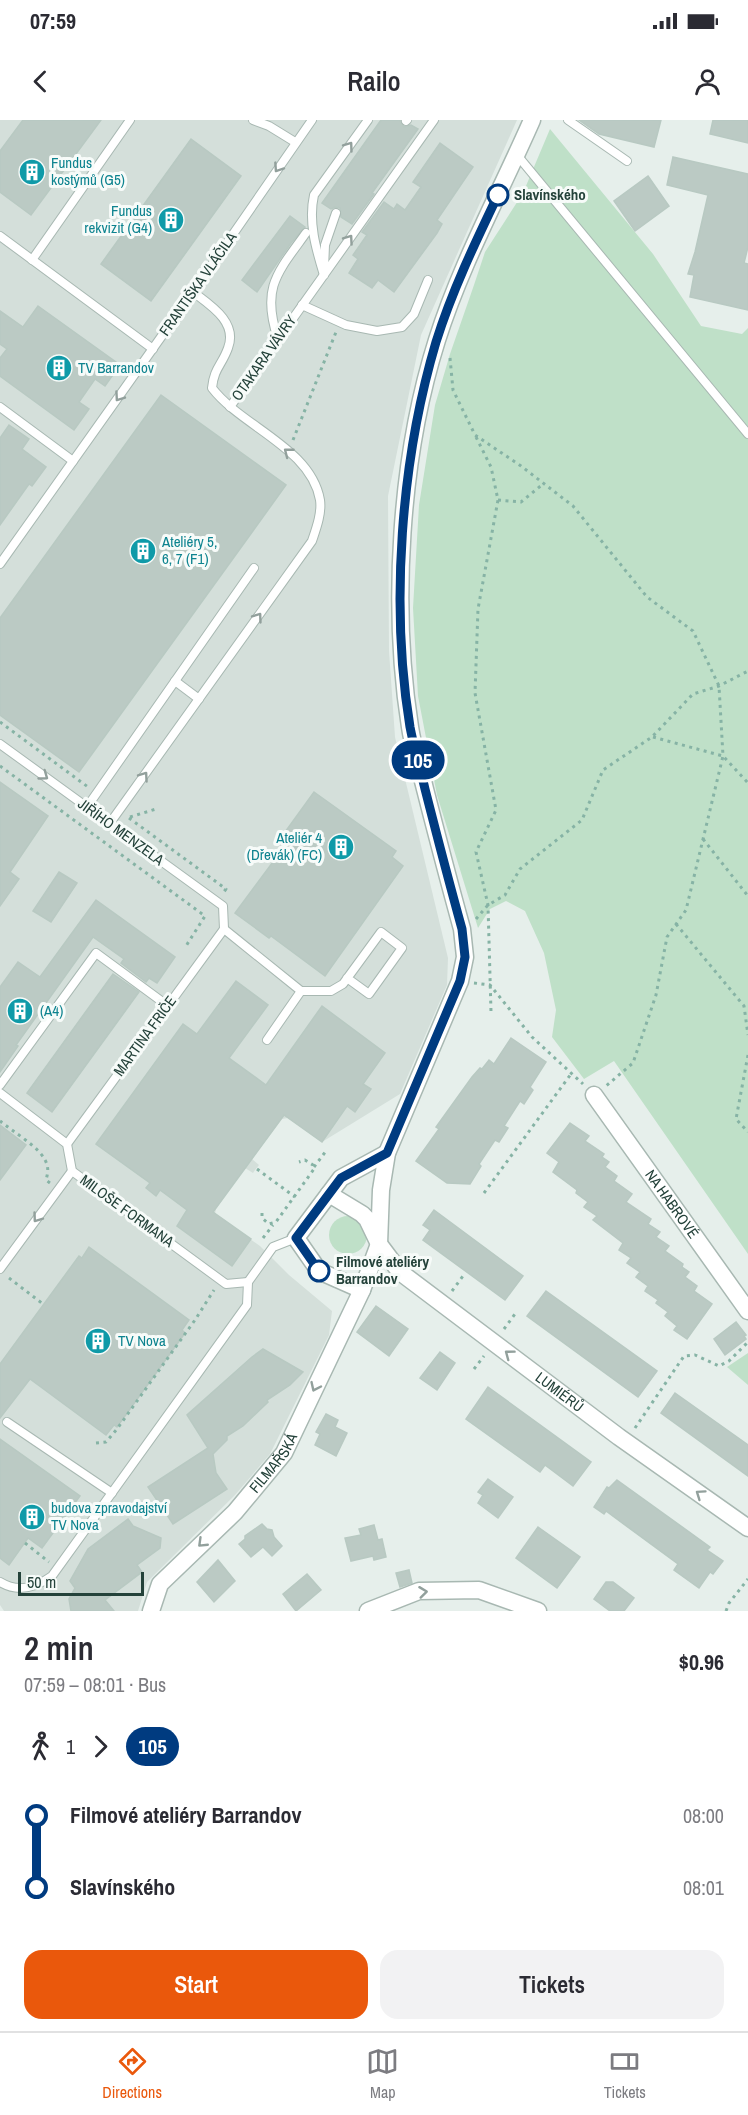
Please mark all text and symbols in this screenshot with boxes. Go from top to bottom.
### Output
text: 07:59 [30,6,76,36]
text: Railo [347,63,401,99]
icon: back [24,65,57,98]
icon: person [691,65,724,98]
one-way arrow [342,141,353,152]
place label: Fundus kostýmů (G5) [51,152,125,190]
building icon: Fundus kostýmů (G5) [17,157,47,187]
one-way arrow [274,161,285,172]
marker: Slavínského [487,184,509,206]
place label: Slavínského [514,184,586,205]
place label: Fundus rekvizit (G4) [84,200,152,238]
building icon: Fundus rekvizit (G4) [156,205,186,235]
street label: FRANTIŠKA VLÁČILA [154,227,242,340]
one-way arrow [342,235,353,246]
street label: OTAKARA VÁVRY [226,310,301,405]
building icon: TV Barrandov [44,353,74,383]
place label: TV Barrandov [78,357,155,378]
one-way arrow [115,390,126,401]
one-way arrow [284,448,295,459]
place label: Ateliéry 5, 6, 7 (F1) [161,531,217,569]
building icon: Ateliéry 5, 6, 7 (F1) [128,536,158,566]
one-way arrow [251,612,262,623]
line badge: 105 [384,740,452,780]
text: 105 [404,746,432,775]
one-way arrow [37,769,48,780]
one-way arrow [137,771,148,782]
street label: JIŘÍHO MENZELA [74,793,169,870]
place label: Ateliér 4 (Dřevák) (FC) [247,827,322,865]
building icon: Ateliér 4 (Dřevák) (FC) [326,832,356,862]
street label: MARTINA FRIČE [108,991,181,1080]
building icon: (A4) [5,996,35,1026]
place label: (A4) [40,1000,63,1021]
street label: NA HABROVÉ [640,1165,704,1243]
street label: MILOŠE FORMANA [76,1169,179,1252]
one-way arrow [33,1211,44,1222]
place label: Filmové ateliéry Barrandov [336,1251,429,1289]
marker: Filmové ateliéry Barrandov [308,1260,330,1282]
building icon: TV Nova [83,1326,113,1356]
place label: TV Nova [118,1330,166,1351]
one-way arrow [505,1350,516,1361]
street label: LUMIÉRŮ [531,1367,588,1417]
one-way arrow [311,1381,323,1392]
street label: FILMAŘSKÁ [244,1429,302,1497]
one-way arrow [696,1490,707,1501]
place label: budova zpravodajství TV Nova [51,1497,168,1535]
building icon: budova zpravodajství TV Nova [17,1502,47,1532]
one-way arrow [199,1536,210,1547]
scale bar [18,1569,144,1596]
text: 50 m [27,1571,56,1593]
one-way arrow [419,1586,428,1599]
text: 2 min [24,1626,94,1670]
text: $0.96 [679,1647,724,1677]
text: 07:59 – 08:01 · Bus [24,1671,166,1698]
icon: walk [24,1730,57,1763]
icon: forward [84,1730,117,1763]
text: 105 [138,1732,167,1761]
text: 1 [66,1733,75,1760]
text: Filmové ateliéry Barrandov [70,1800,302,1830]
text: 08:00 [683,1802,724,1829]
text: Slavínského [70,1872,175,1902]
text: 08:01 [683,1874,724,1901]
button: Start [24,1950,368,2019]
button: Tickets [380,1950,724,2019]
tab: Directions [102,2045,162,2103]
tab: Map [366,2045,399,2103]
tab: Tickets [604,2045,646,2103]

